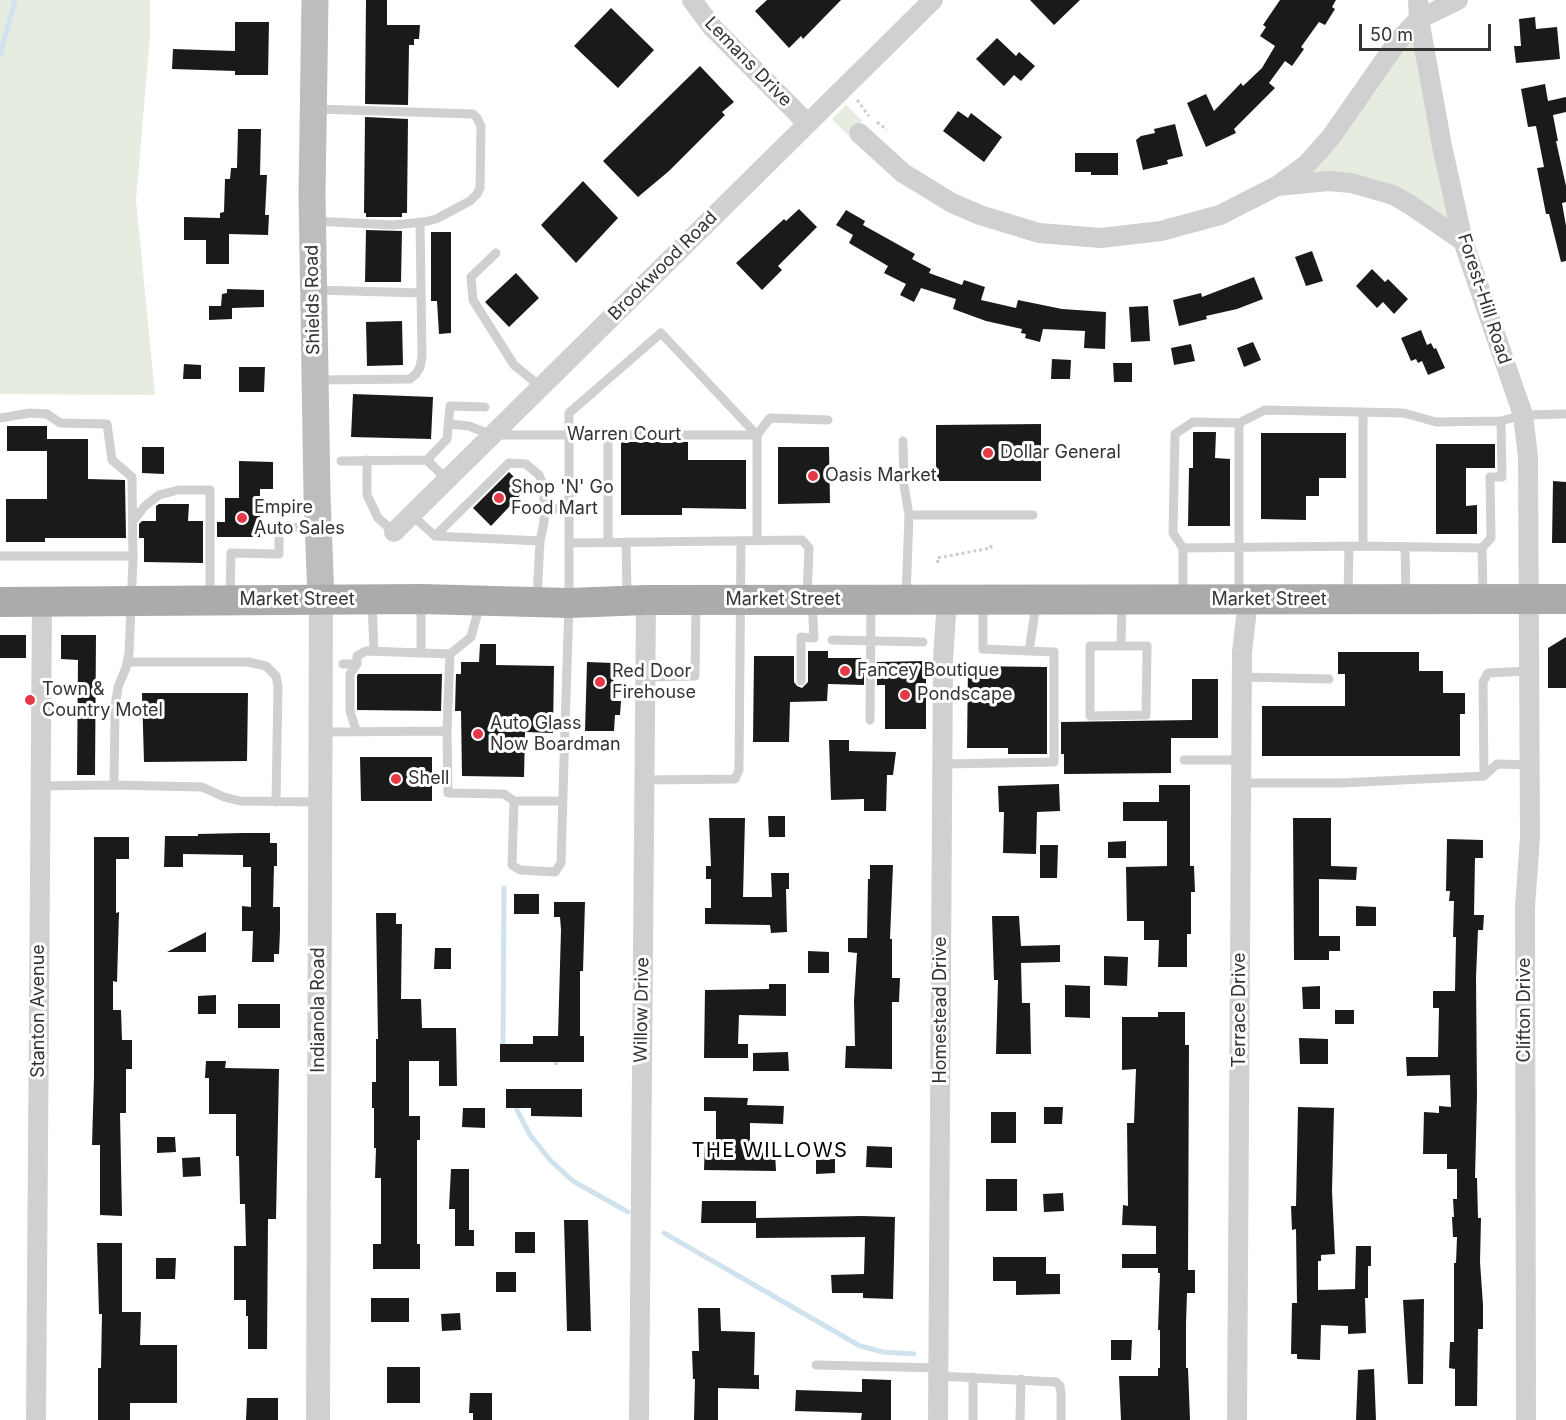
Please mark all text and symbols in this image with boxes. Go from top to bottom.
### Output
scale bar [1362,12,1494,50]
street label: Lemans Drive [700,13,796,111]
text: 50 m [1370,24,1413,45]
street label: Brookwood Road [604,207,722,325]
street label: Forest-Hill Road [1453,231,1515,367]
street label: Shields Road [301,245,325,355]
street label: Warren Court [567,424,681,446]
place label: Dollar General [1000,442,1121,464]
marker: Dollar General [981,446,995,460]
place label: Oasis Market [825,465,937,487]
marker: Oasis Market [806,469,820,483]
place label: Shop 'N' Go Food Mart [511,477,614,520]
marker: Shop 'N' Go Food Mart [492,491,506,505]
place label: Empire Auto Sales [254,497,345,540]
marker: Empire Auto Sales [235,511,249,525]
street label: Market Street [239,589,355,611]
street label: Market Street [725,589,841,611]
street label: Market Street [1211,589,1327,611]
place label: Fancey Boutique [857,660,999,682]
place label: Red Door Firehouse [612,661,696,704]
marker: Fancey Boutique [838,664,852,678]
marker: Red Door Firehouse [593,675,607,689]
place label: Town & Country Motel [42,679,163,722]
place label: Pondscape [917,684,1012,706]
marker: Pondscape [898,688,912,702]
marker: Town & Country Motel [23,693,37,707]
place label: Auto Glass Now Boardman [490,713,621,756]
marker: Auto Glass Now Boardman [471,727,485,741]
place label: Shell [408,768,449,790]
marker: Shell [389,772,403,786]
street label: Homestead Drive [930,936,952,1084]
street label: Stanton Avenue [28,944,50,1078]
street label: Indianola Road [308,947,330,1073]
street label: Terrace Drive [1229,952,1251,1068]
street label: Willow Drive [630,957,654,1063]
street label: Clifton Drive [1514,958,1536,1062]
district label: THE WILLOWS [692,1139,848,1163]

